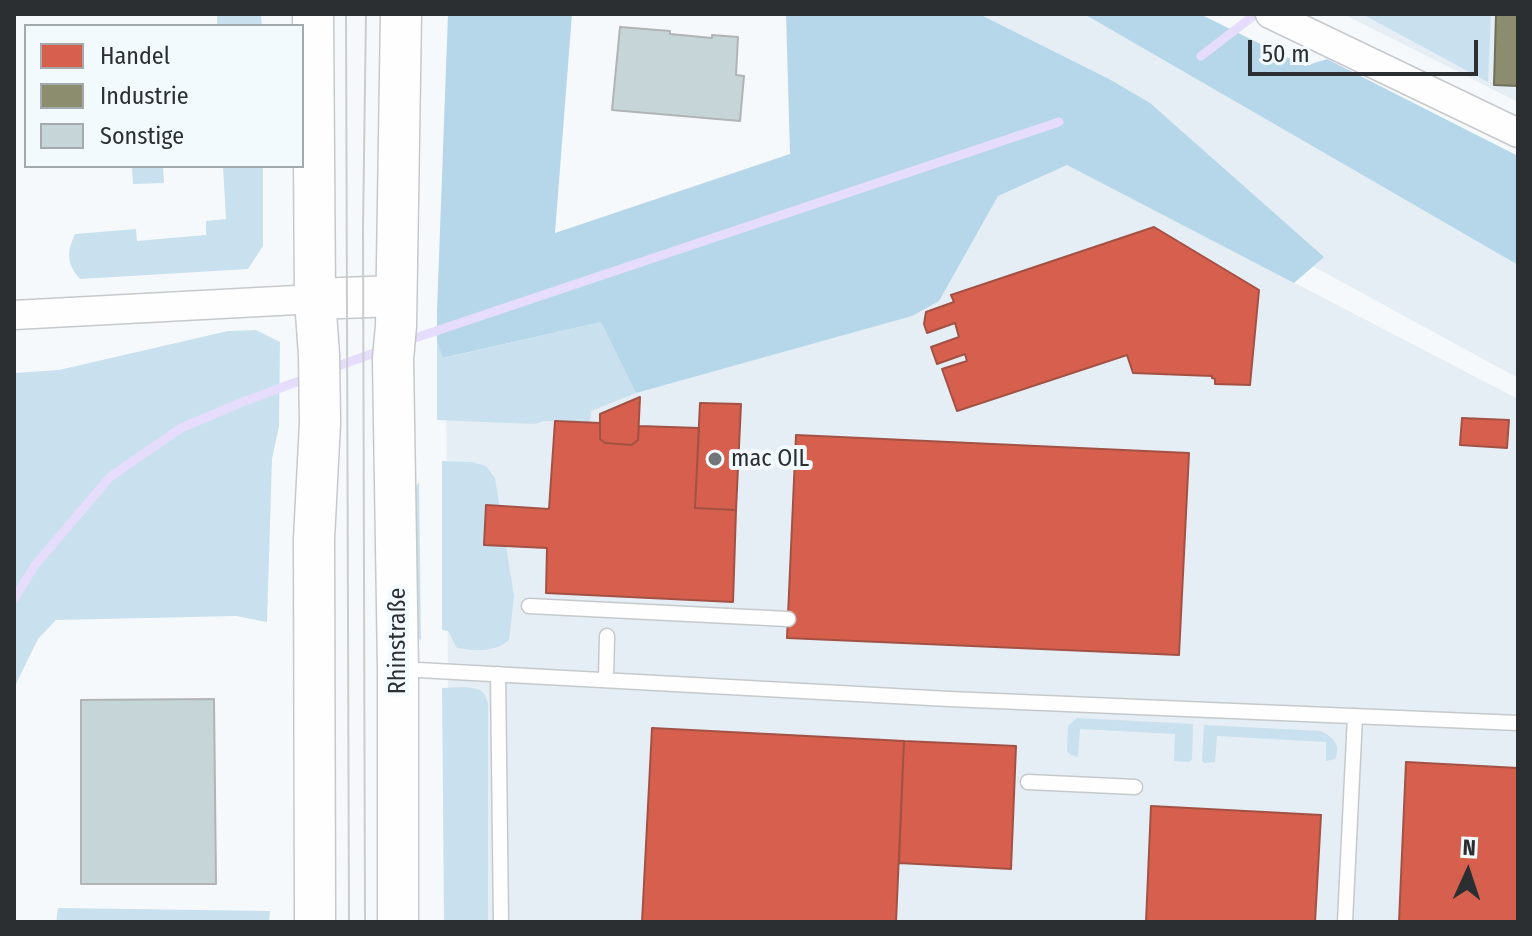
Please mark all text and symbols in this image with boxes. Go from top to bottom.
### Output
legend [24,24,304,168]
scale bar [1252,24,1482,74]
text: 50 m [1262,40,1310,68]
text: Handel [100,42,170,70]
text: Industrie [100,82,189,110]
text: Sonstige [100,122,184,150]
place label: mac OIL [731,445,809,473]
marker: mac OIL [706,450,724,468]
street label: Rhinstraße [384,588,412,694]
north arrow [1428,832,1508,912]
text: N [1462,834,1477,861]

